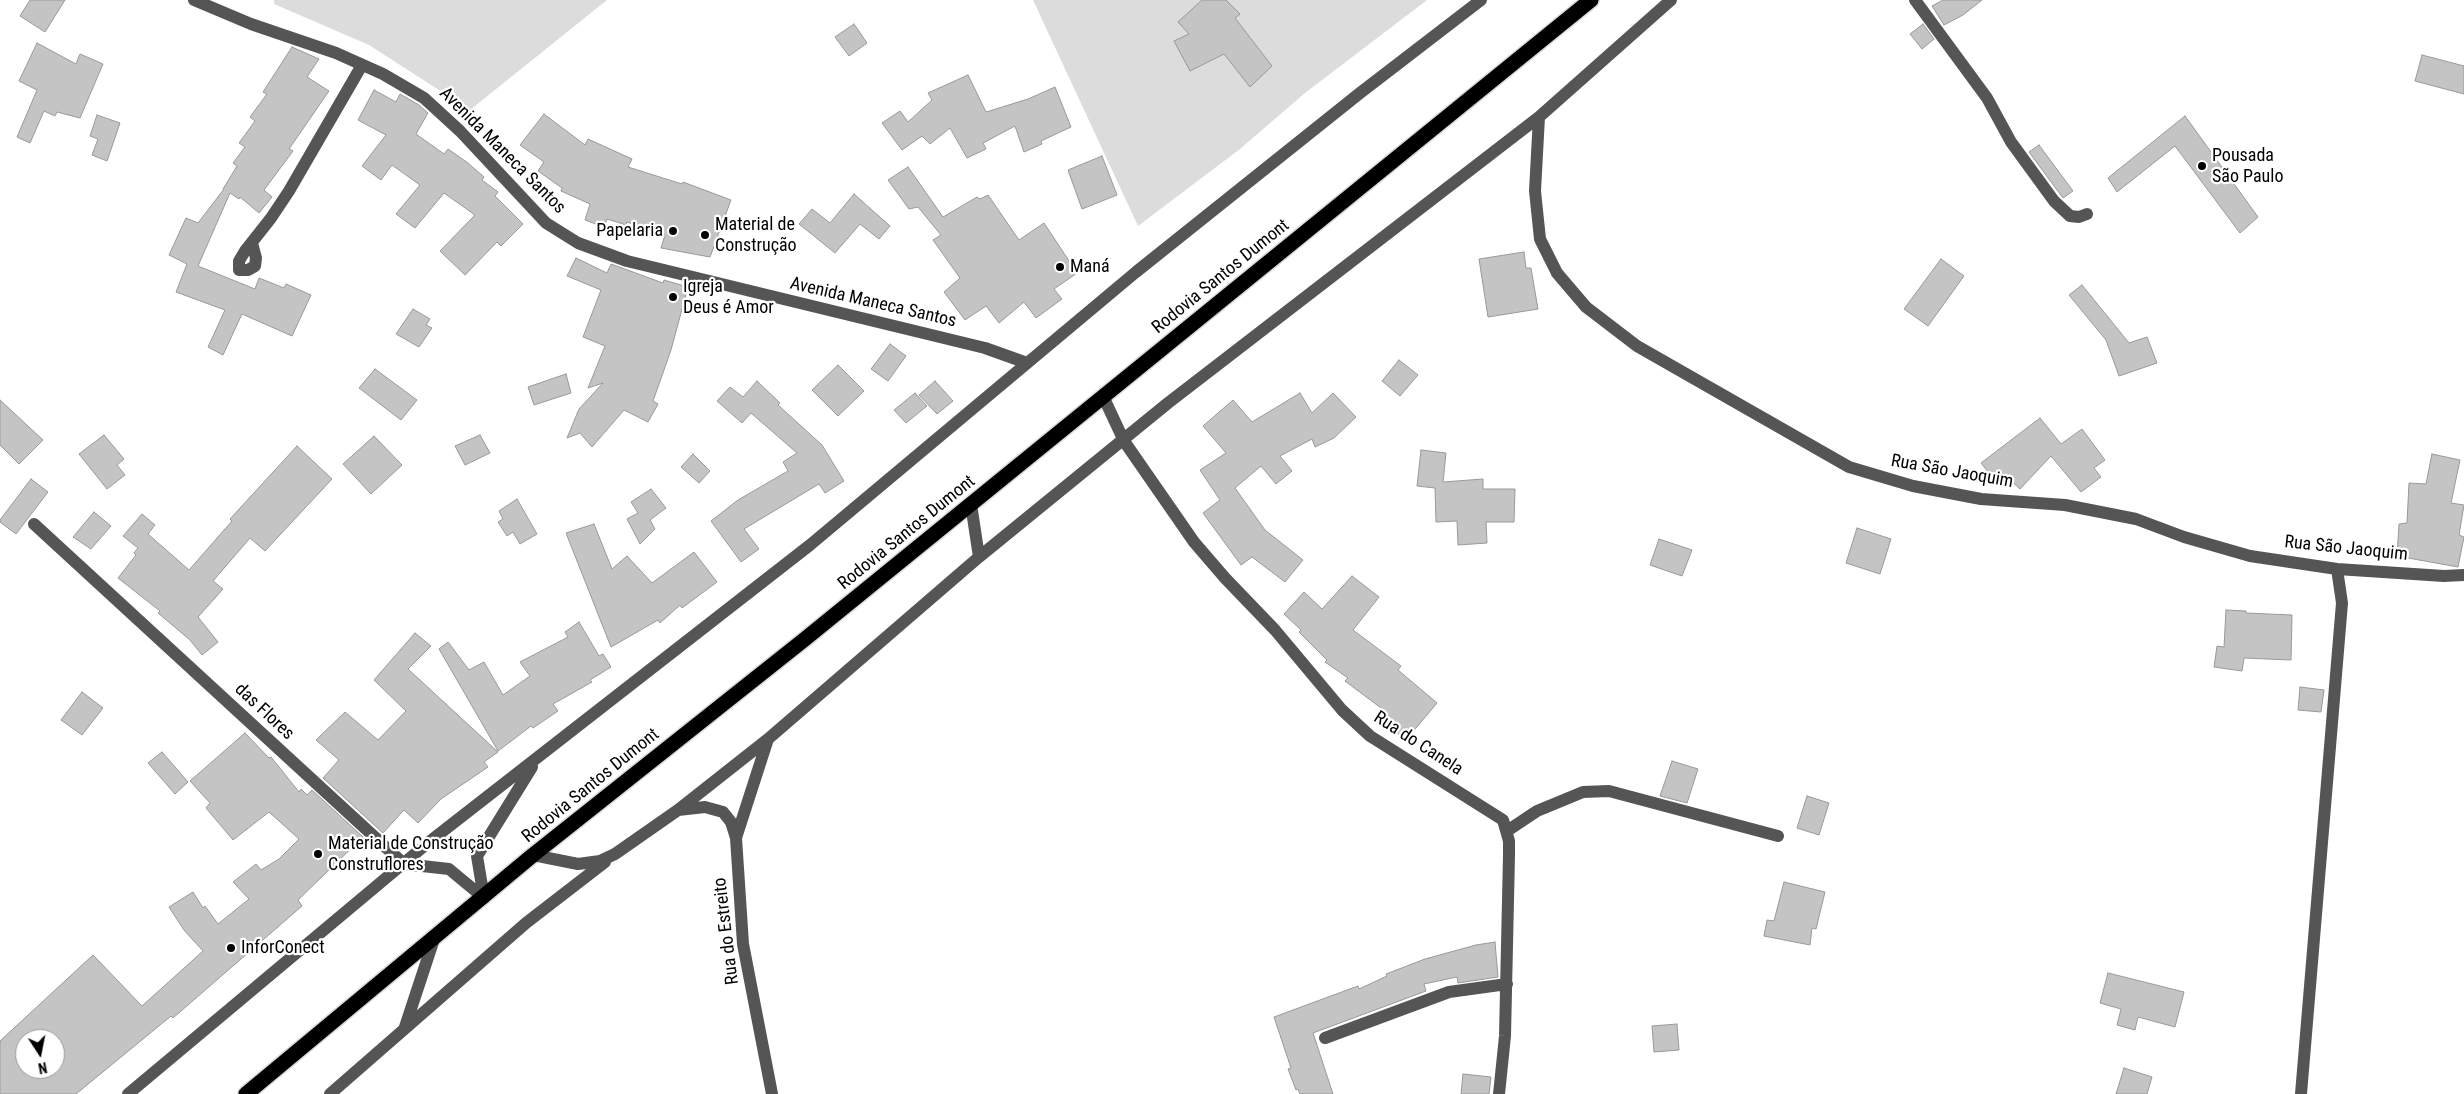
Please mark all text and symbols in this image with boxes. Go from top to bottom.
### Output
street label: Avenida Maneca Santos [434,83,570,219]
place label: Pousada São Paulo [2212,145,2283,188]
marker: Pousada São Paulo [2196,160,2208,172]
place label: Material de Construção [715,214,797,256]
street label: Rodovia Santos Dumont [1148,215,1294,339]
place label: Papelaria [596,220,663,242]
marker: Papelaria [667,225,679,237]
marker: Material de Construção [699,229,711,241]
place label: Maná [1070,256,1110,278]
marker: Maná [1054,261,1066,273]
street label: Avenida Maneca Santos [788,273,958,333]
place label: Igreja Deus é Amor [683,276,774,318]
marker: Igreja Deus é Amor [667,291,679,303]
street label: Rua São Jaoquim [1889,451,2015,493]
street label: Rodovia Santos Dumont [834,471,980,595]
street label: Rua São Jaoquim [2283,532,2409,566]
street label: das Flores [230,679,298,745]
street label: Rua do Canela [1369,707,1467,781]
street label: Rodovia Santos Dumont [518,724,664,848]
place label: Material de Construção Construflores [328,833,494,876]
marker: Material de Construção Construflores [312,848,324,860]
street label: Rua do Estreito [710,876,744,986]
place label: InforConect [241,937,324,959]
marker: InforConect [225,942,237,954]
north arrow [15,1029,65,1079]
text: N [37,1059,48,1076]

